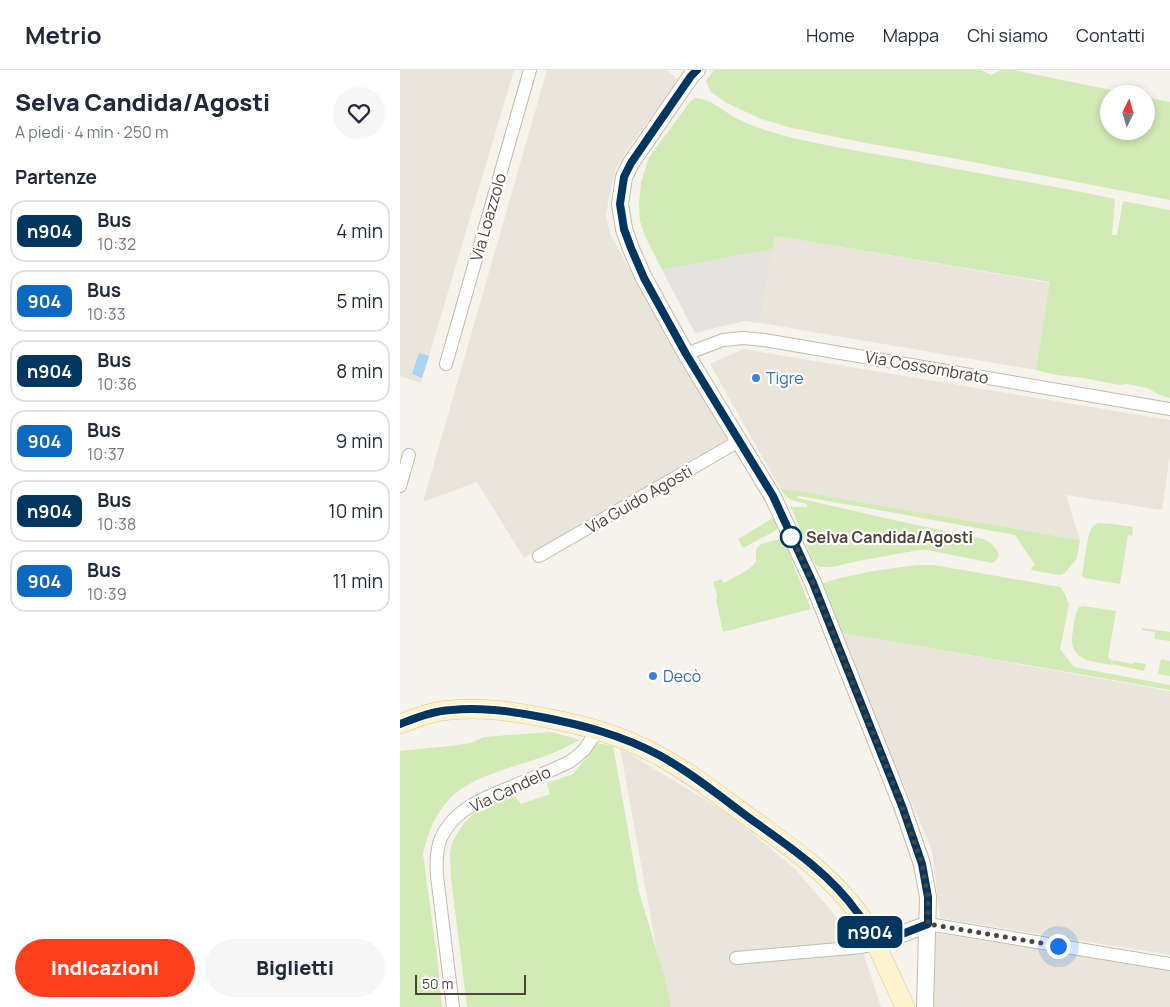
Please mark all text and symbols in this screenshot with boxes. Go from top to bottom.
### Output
text: Metrio [25,18,102,51]
text: Home [806,23,855,47]
text: Mappa [883,23,939,47]
text: Chi siamo [967,23,1048,47]
text: Contatti [1076,23,1145,47]
text: Selva Candida/Agosti [15,85,270,118]
north arrow [1100,85,1155,140]
map controls [1100,85,1155,140]
button: heart [333,87,385,139]
text: A piedi · 4 min · 250 m [15,121,169,143]
text: Partenze [15,164,97,190]
street label: Via Loazzolo [465,170,511,264]
text: Bus [97,207,131,233]
text: 4 min [336,218,383,244]
text: n904 [27,219,72,243]
text: 10:32 [97,233,136,255]
text: Bus [87,277,121,303]
text: 5 min [336,288,383,314]
text: 904 [28,289,61,313]
text: 10:33 [87,303,125,325]
street label: Via Cossombrato [863,345,991,389]
text: Bus [97,347,131,373]
text: 8 min [336,358,383,384]
text: n904 [27,359,72,383]
place label: Tigre [766,367,804,389]
marker: Tigre [750,372,762,384]
text: 10:36 [97,373,137,395]
text: Bus [87,417,121,443]
text: 9 min [336,428,383,454]
text: 904 [28,429,61,453]
text: 10:37 [87,443,125,465]
street label: Via Guido Agosti [582,460,696,538]
text: Bus [97,487,131,513]
text: 10 min [328,498,383,524]
text: n904 [27,499,72,523]
text: 10:38 [97,513,136,535]
marker: Selva Candida/Agosti [780,526,802,548]
place label: Selva Candida/Agosti [806,526,973,548]
text: Bus [87,557,121,583]
text: 11 min [333,568,383,594]
text: 904 [28,569,61,593]
text: 10:39 [87,583,127,605]
place label: Decò [663,665,701,687]
marker: Decò [647,670,659,682]
street label: Via Candelo [466,761,554,817]
line badge: n904 [835,916,905,948]
text: n904 [847,920,893,944]
your location [1046,934,1071,959]
button: Indicazioni [15,939,195,997]
button: Biglietti [205,939,385,997]
scale bar [415,972,526,995]
text: 50 m [422,974,453,993]

